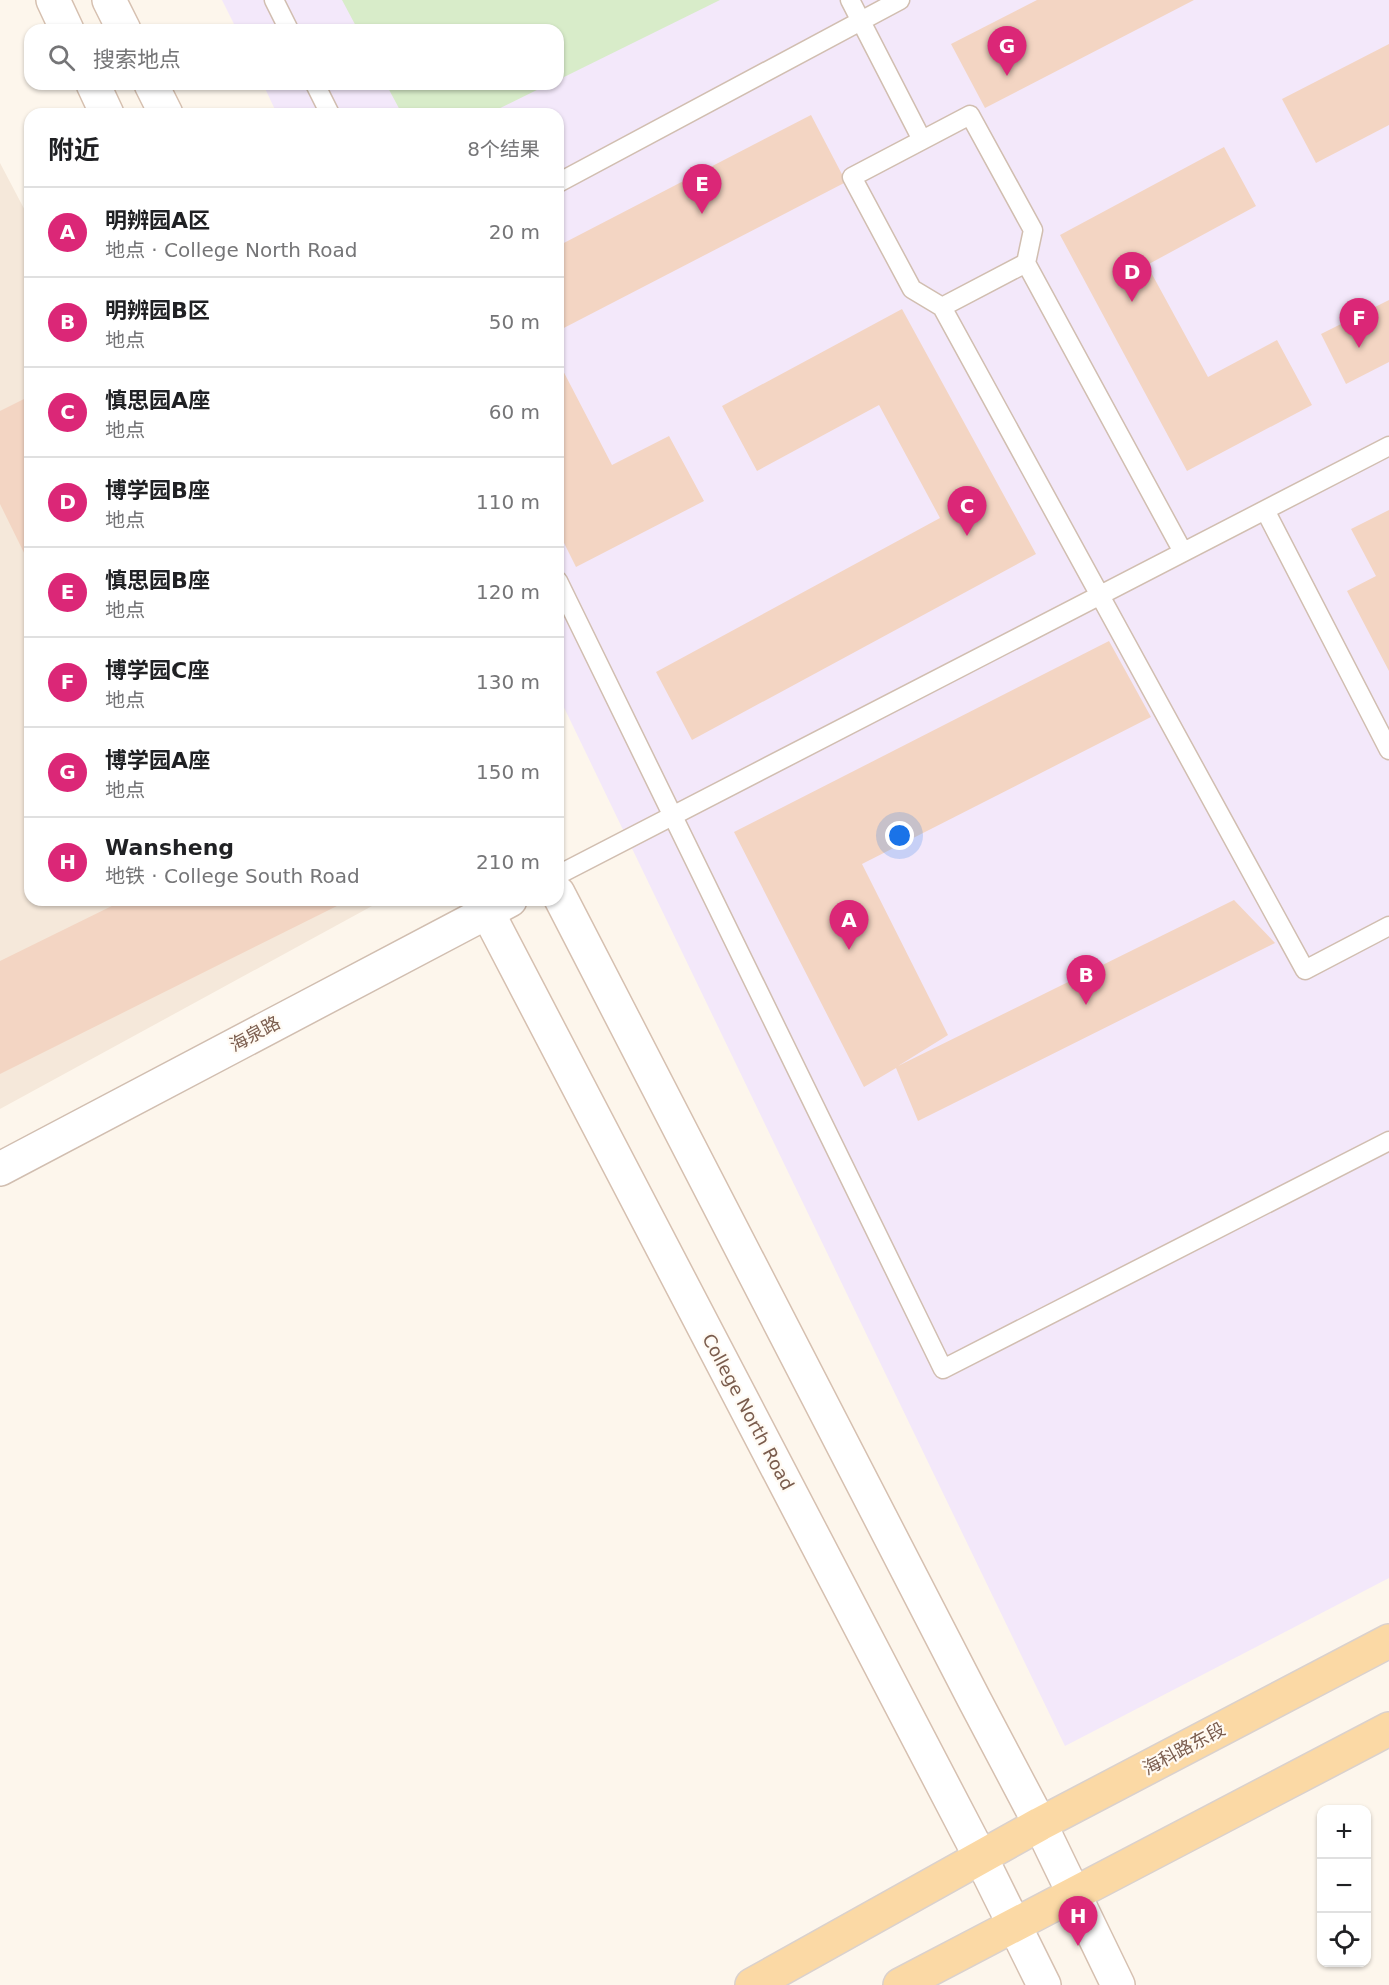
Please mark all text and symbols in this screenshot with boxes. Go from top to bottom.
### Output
search box [24,24,564,90]
pin: G [988,26,1026,76]
icon: search [45,41,78,74]
text: 搜索地点 [93,47,181,72]
text: 附近 [48,135,100,165]
text: 8个结果 [467,137,540,161]
pin: E [682,164,722,214]
text: 明辨园A区 [105,208,210,233]
text: A [60,220,75,244]
text: 20 m [489,220,540,244]
text: 地点 · College North Road [105,238,358,262]
pin: D [1112,252,1152,302]
text: 明辨园B区 [105,298,210,323]
pin: F [1340,298,1378,348]
text: B [60,310,75,334]
text: 50 m [489,310,540,334]
text: 地点 [105,328,145,352]
text: 慎思园A座 [105,388,210,413]
text: C [60,400,75,424]
text: 60 m [489,400,540,424]
text: 地点 [105,418,145,442]
text: 博学园B座 [105,478,210,503]
pin: C [948,486,986,536]
text: D [59,490,76,514]
text: 110 m [476,490,540,514]
text: 地点 [105,508,145,532]
text: 慎思园B座 [105,568,210,593]
text: E [61,580,74,604]
text: 120 m [476,580,540,604]
text: 地点 [105,598,145,622]
text: 博学园C座 [105,658,209,683]
text: F [61,670,74,694]
text: 130 m [476,670,540,694]
text: 地点 [105,688,145,712]
text: 博学园A座 [105,748,210,773]
text: G [59,760,76,784]
text: 150 m [476,760,540,784]
text: 地点 [105,778,145,802]
your location [885,821,914,850]
text: Wansheng [105,835,234,860]
text: H [59,850,76,874]
text: 210 m [476,850,540,874]
text: 地铁 · College South Road [105,864,360,888]
pin: A [830,900,868,950]
pin: B [1066,956,1106,1005]
street label: 海泉路 [226,1012,284,1056]
street label: College North Road [698,1330,799,1494]
street label: 海科路东段 [1139,1718,1228,1779]
map controls [1317,1805,1371,1967]
button: + [1317,1805,1371,1859]
button: − [1317,1859,1371,1913]
pin: H [1058,1896,1098,1946]
button: locate [1317,1913,1371,1967]

